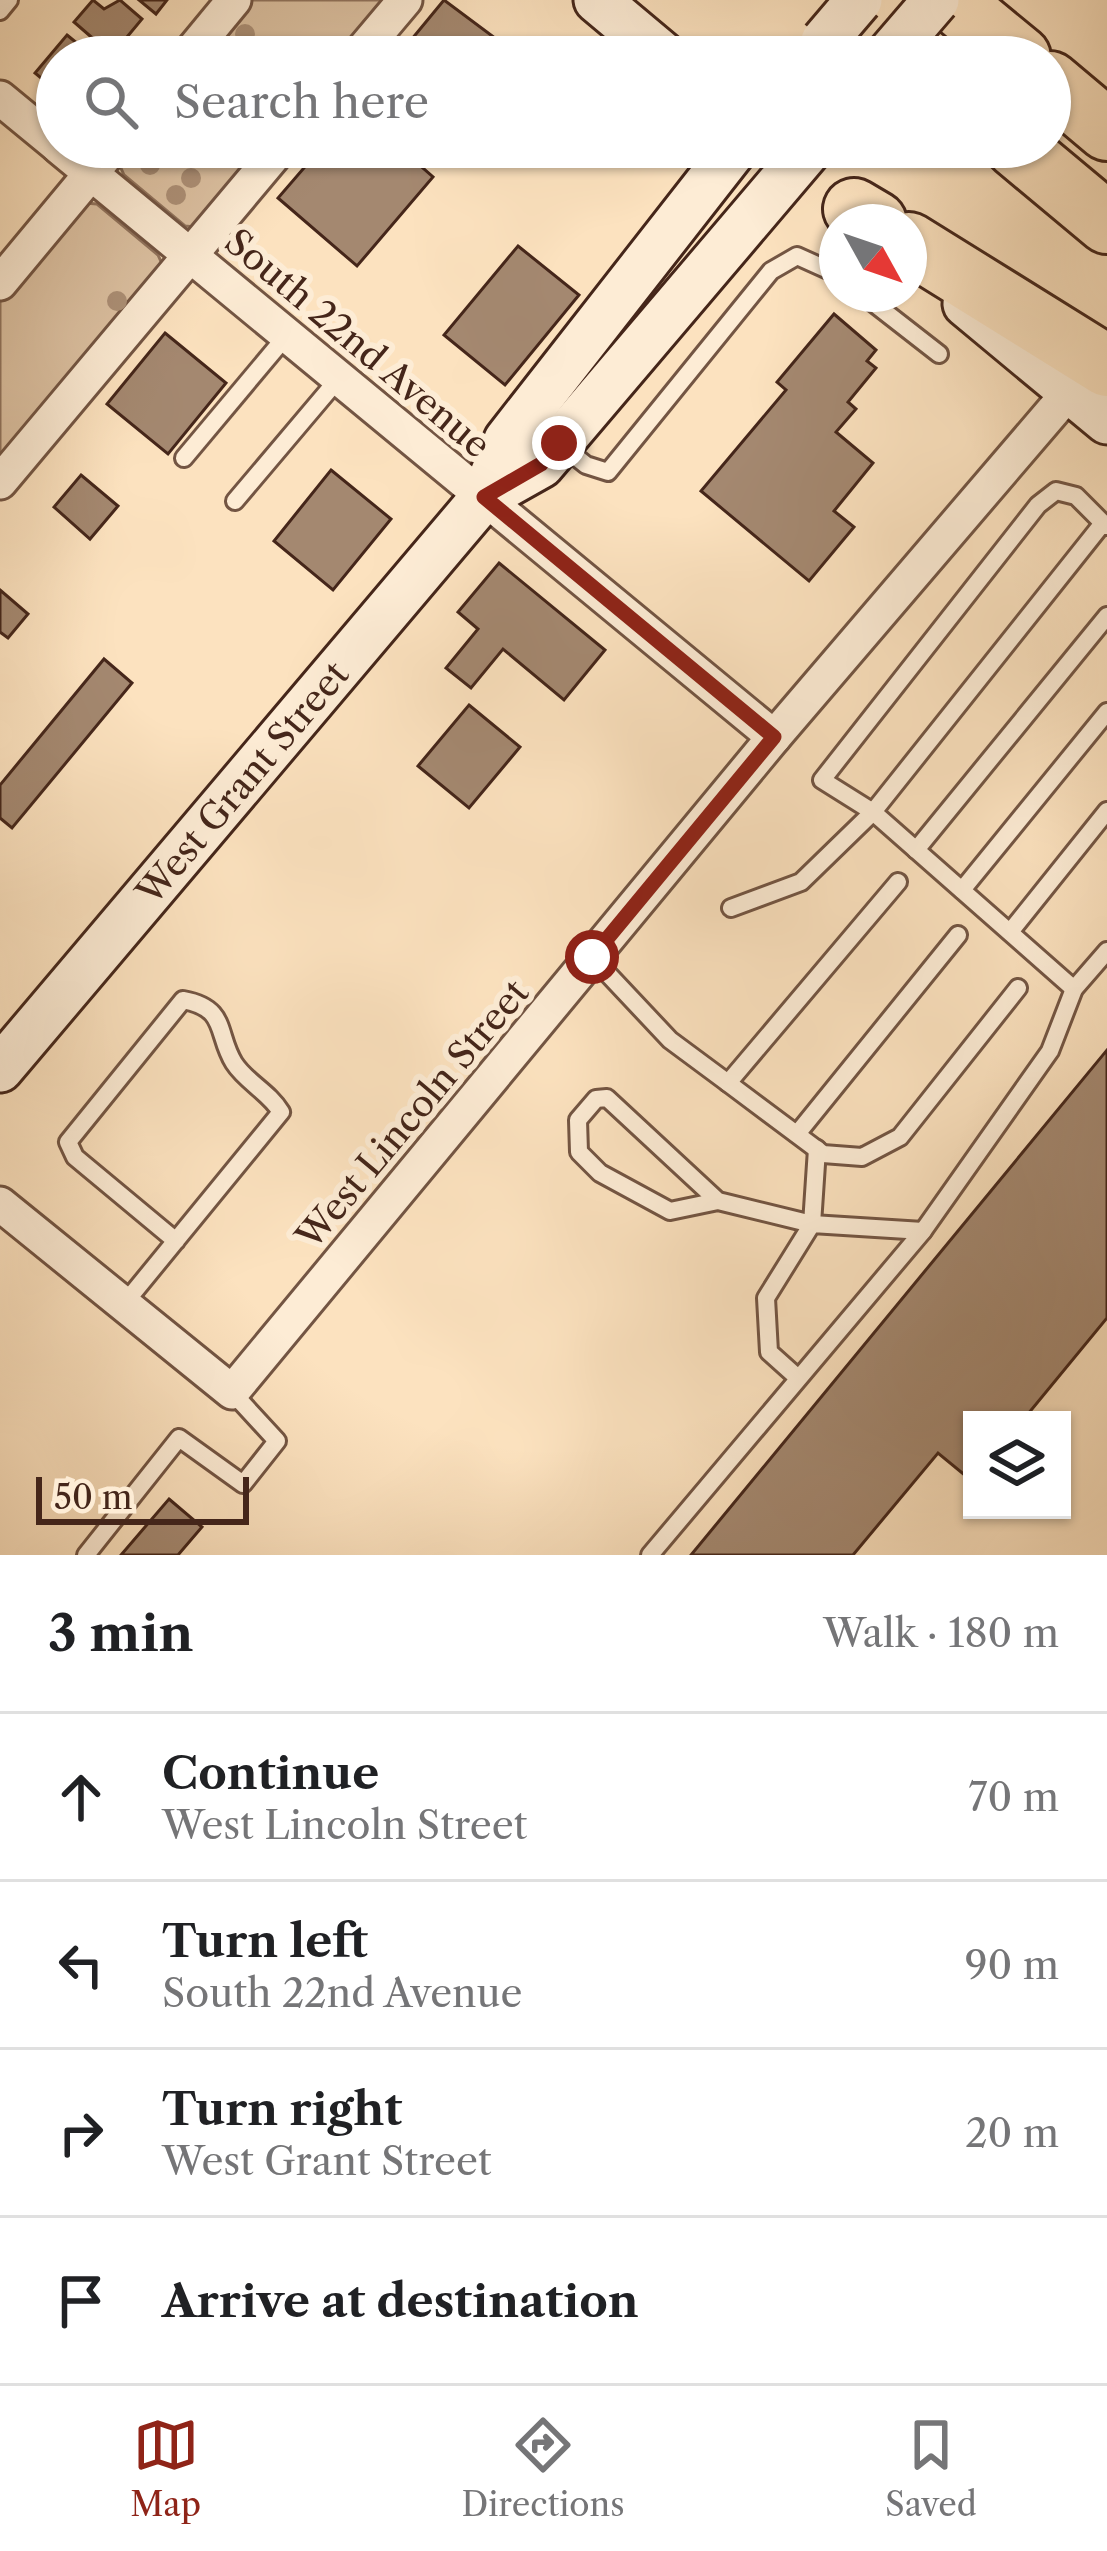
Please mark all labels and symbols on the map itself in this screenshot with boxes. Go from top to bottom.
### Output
north arrow [819,204,927,312]
street label: South 22nd Avenue [216,219,500,467]
route end [532,416,586,470]
street label: West Grant Street [126,652,357,914]
route start [565,930,619,984]
street label: West Lincoln Street [286,971,537,1258]
scale bar [36,1471,249,1524]

